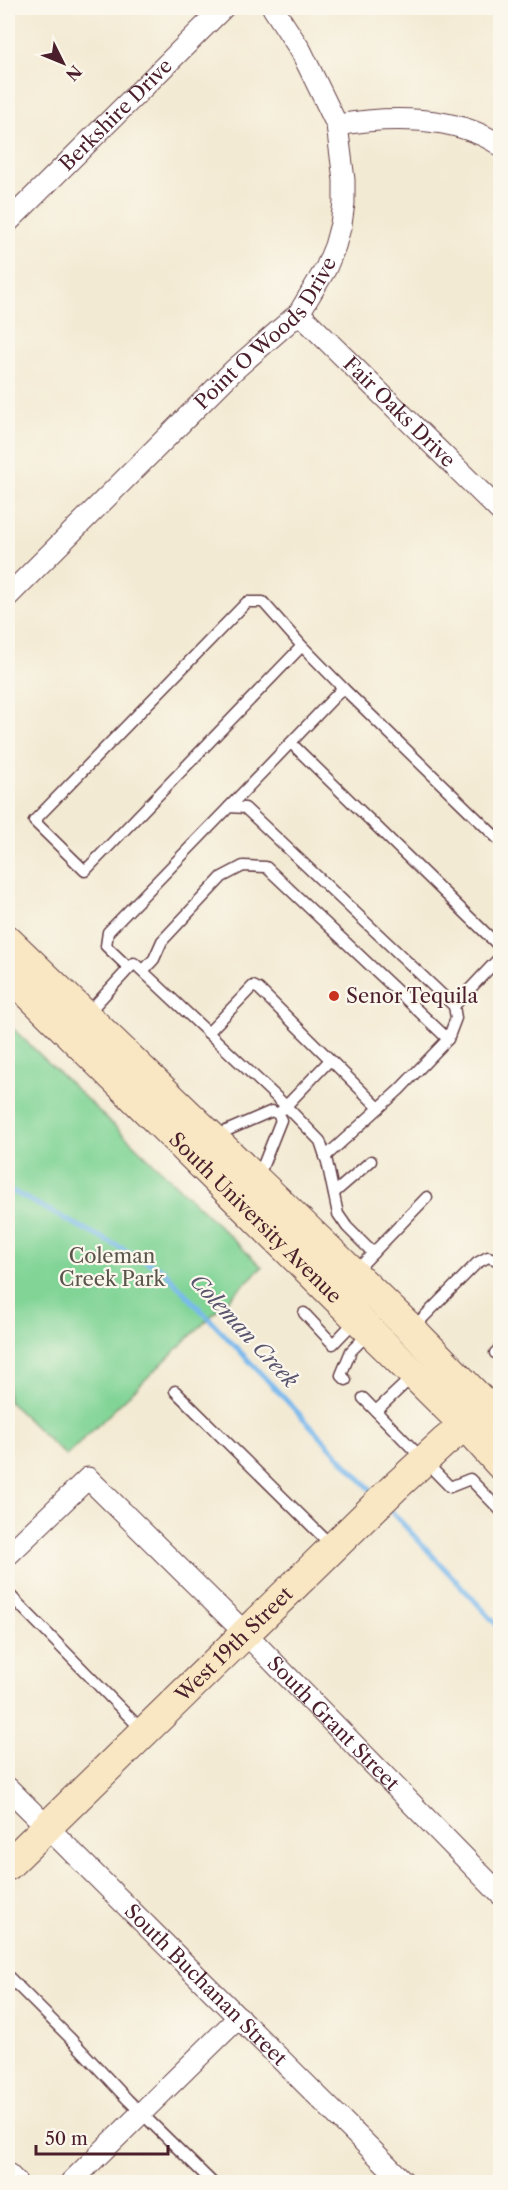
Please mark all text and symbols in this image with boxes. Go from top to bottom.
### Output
north arrow [33,33,93,93]
street label: Berkshire Drive [54,54,177,176]
text: N [62,61,86,85]
street label: Point O Woods Drive [190,254,341,414]
street label: Fair Oaks Drive [339,352,460,472]
place label: Senor Tequila [346,984,478,1008]
marker: Senor Tequila [327,989,341,1003]
street label: South University Avenue [164,1127,347,1308]
park label: Coleman Creek Park [59,1244,166,1291]
water label: Coleman Creek [185,1269,303,1393]
street label: West 19th Street [170,1582,298,1707]
street label: South Grant Street [262,1651,404,1795]
street label: South Buchanan Street [120,1899,292,2071]
scale bar [36,2118,168,2156]
text: 50 m [45,2128,88,2150]

